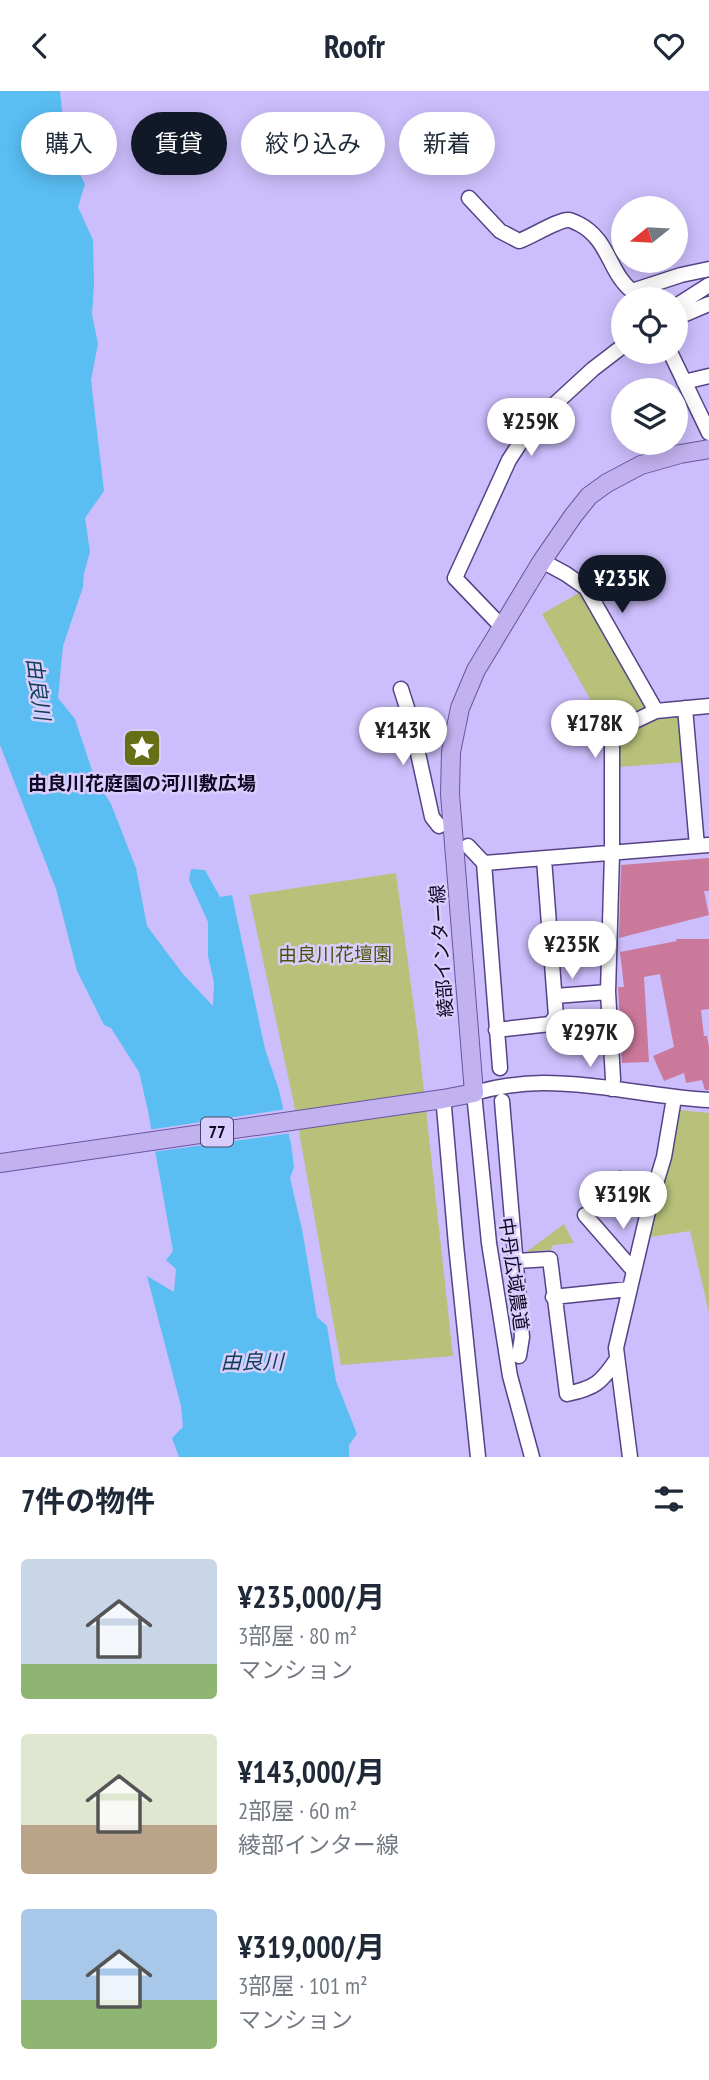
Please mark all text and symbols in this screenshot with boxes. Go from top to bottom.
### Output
text: Roofr [324,25,385,67]
icon: back [21,27,59,65]
icon: heart [650,27,688,65]
chip: 購入 [21,112,117,175]
chip: 賃貸 [131,112,227,175]
chip: 絞り込み [241,112,385,175]
chip: 新着 [399,112,495,175]
north arrow [611,196,688,273]
map controls [611,196,688,455]
button: locate [611,287,688,364]
button: layers [611,378,688,455]
pin: ¥259K [482,399,580,458]
text: ¥259K [503,406,559,435]
pin: ¥235K [573,555,671,615]
text: ¥235K [594,563,650,592]
water label: 由良川 [21,656,57,724]
pin: ¥178K [546,701,644,760]
pin: ¥143K [354,707,452,767]
text: ¥178K [567,708,623,737]
text: ¥143K [375,715,431,744]
place icon: 由良川花庭園の河川敷広場 [121,727,163,769]
place label: 由良川花庭園の河川敷広場 [28,771,256,795]
street label: 綾部インター線 [424,884,458,1018]
pin: ¥235K [523,921,621,981]
text: ¥235K [544,929,600,958]
park label: 由良川花壇園 [278,942,392,966]
pin: ¥297K [541,1009,639,1069]
text: ¥297K [562,1017,618,1046]
road number: 77 [201,1117,233,1147]
pin: ¥319K [574,1171,672,1231]
text: ¥319K [595,1179,651,1208]
street label: 中丹広域農道 [494,1216,534,1332]
water label: 由良川 [221,1348,285,1375]
icon: filters [650,1480,688,1518]
text: 7件の物件 [21,1481,155,1520]
text: ¥235,000/月 [238,1577,385,1616]
icon: home [77,1587,161,1671]
text: 3部屋 · 80 m² [238,1621,357,1650]
text: マンション [238,1655,353,1684]
text: ¥143,000/月 [238,1752,385,1791]
icon: home [77,1762,161,1846]
text: 2部屋 · 60 m² [238,1796,357,1825]
text: 綾部インター線 [238,1830,399,1859]
text: ¥319,000/月 [238,1927,385,1966]
icon: home [77,1937,161,2021]
text: 3部屋 · 101 m² [238,1971,368,2000]
text: マンション [238,2005,353,2034]

